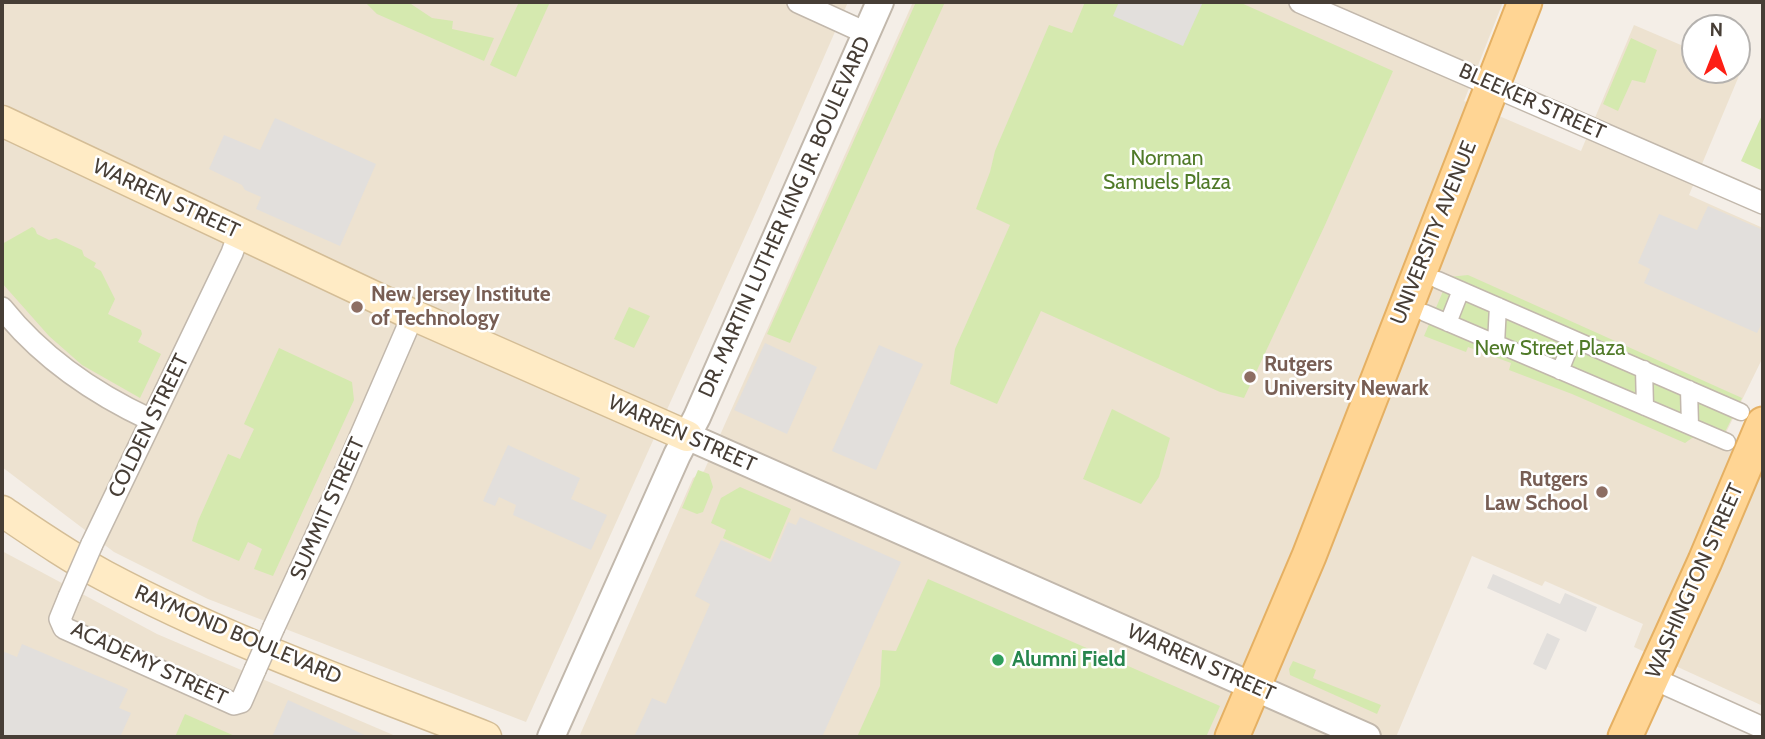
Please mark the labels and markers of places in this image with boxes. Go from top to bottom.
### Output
place label: New Jersey Institute of Technology [371,282,551,332]
marker: New Jersey Institute of Technology [349,299,365,315]
place label: Rutgers University Newark [1264,352,1429,402]
marker: Rutgers University Newark [1242,369,1258,385]
place label: Rutgers Law School [1485,467,1588,517]
marker: Rutgers Law School [1594,484,1610,500]
place label: Alumni Field [1012,647,1126,673]
marker: Alumni Field [990,652,1006,668]

